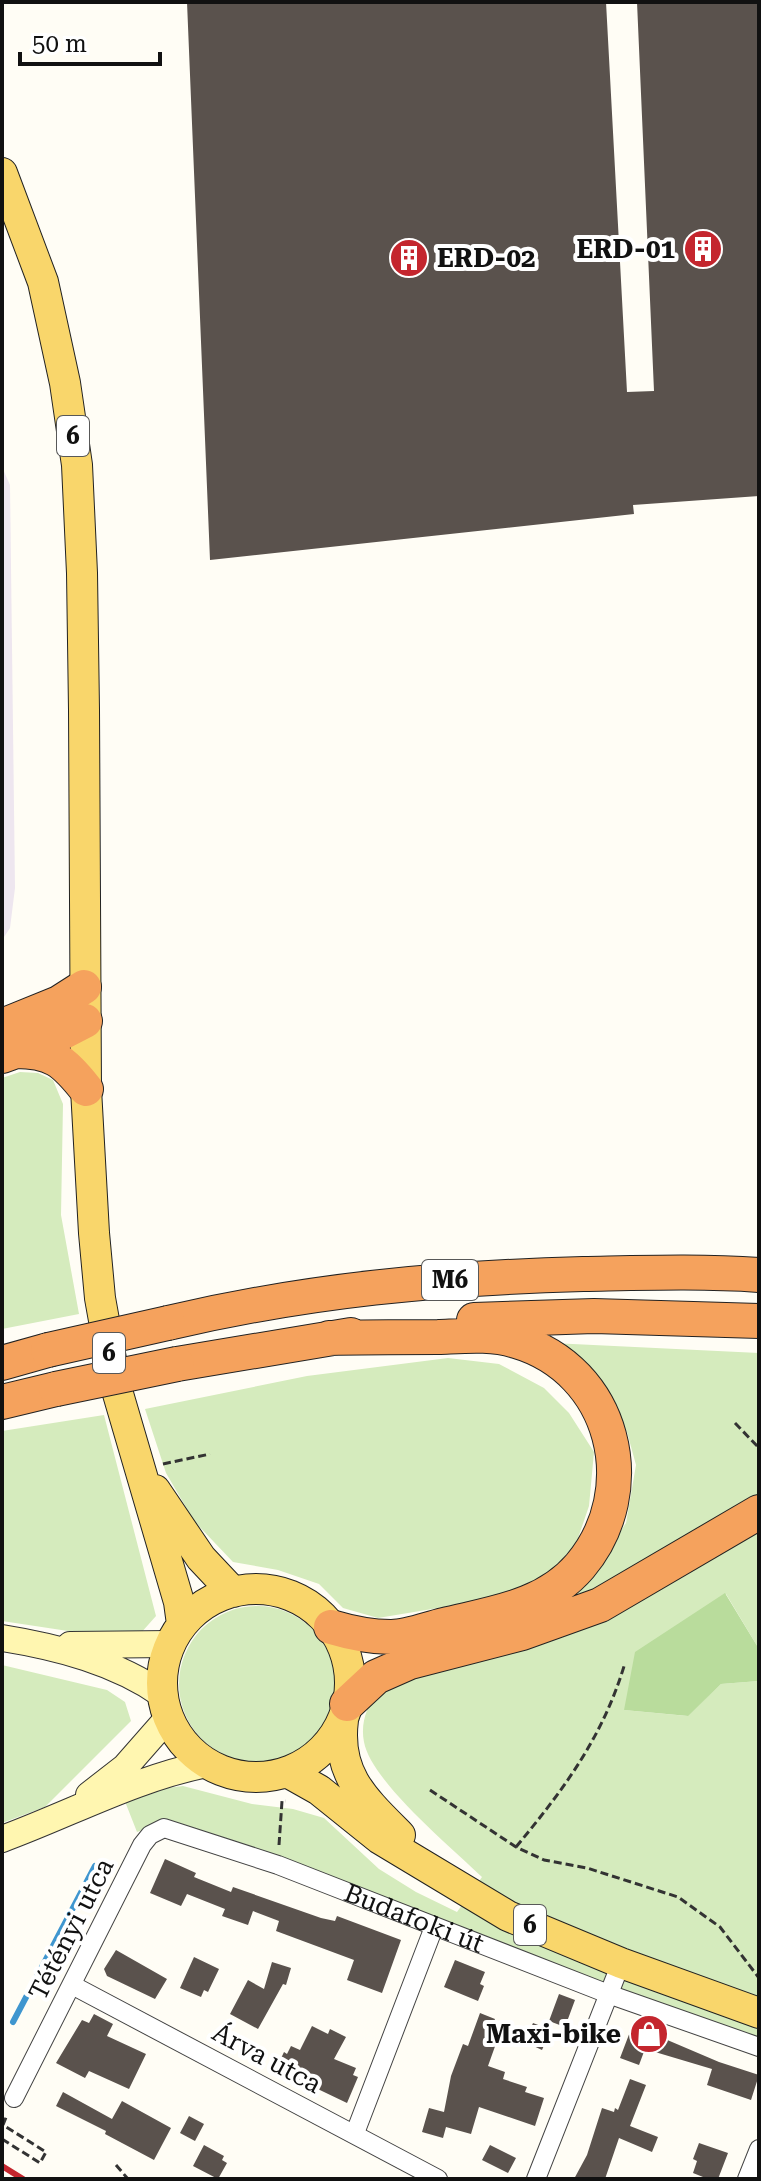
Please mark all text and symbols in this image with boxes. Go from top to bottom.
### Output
scale bar [20,16,160,66]
text: 50 m [32,30,87,58]
building icon: ERD-01 [682,228,724,270]
place label: ERD-01 [576,234,675,264]
building icon: ERD-02 [388,237,430,279]
place label: ERD-02 [437,243,536,273]
road number: 6 [57,416,89,456]
road number: M6 [422,1260,478,1300]
road number: 6 [93,1333,125,1373]
street label: Tétényi utca [23,1853,119,2005]
street label: Budafoki út [340,1877,489,1959]
road number: 6 [514,1905,546,1945]
shop icon: Maxi-bike [628,2013,670,2055]
street label: Árva utca [207,2016,327,2099]
place label: Maxi-bike [486,2019,621,2049]

